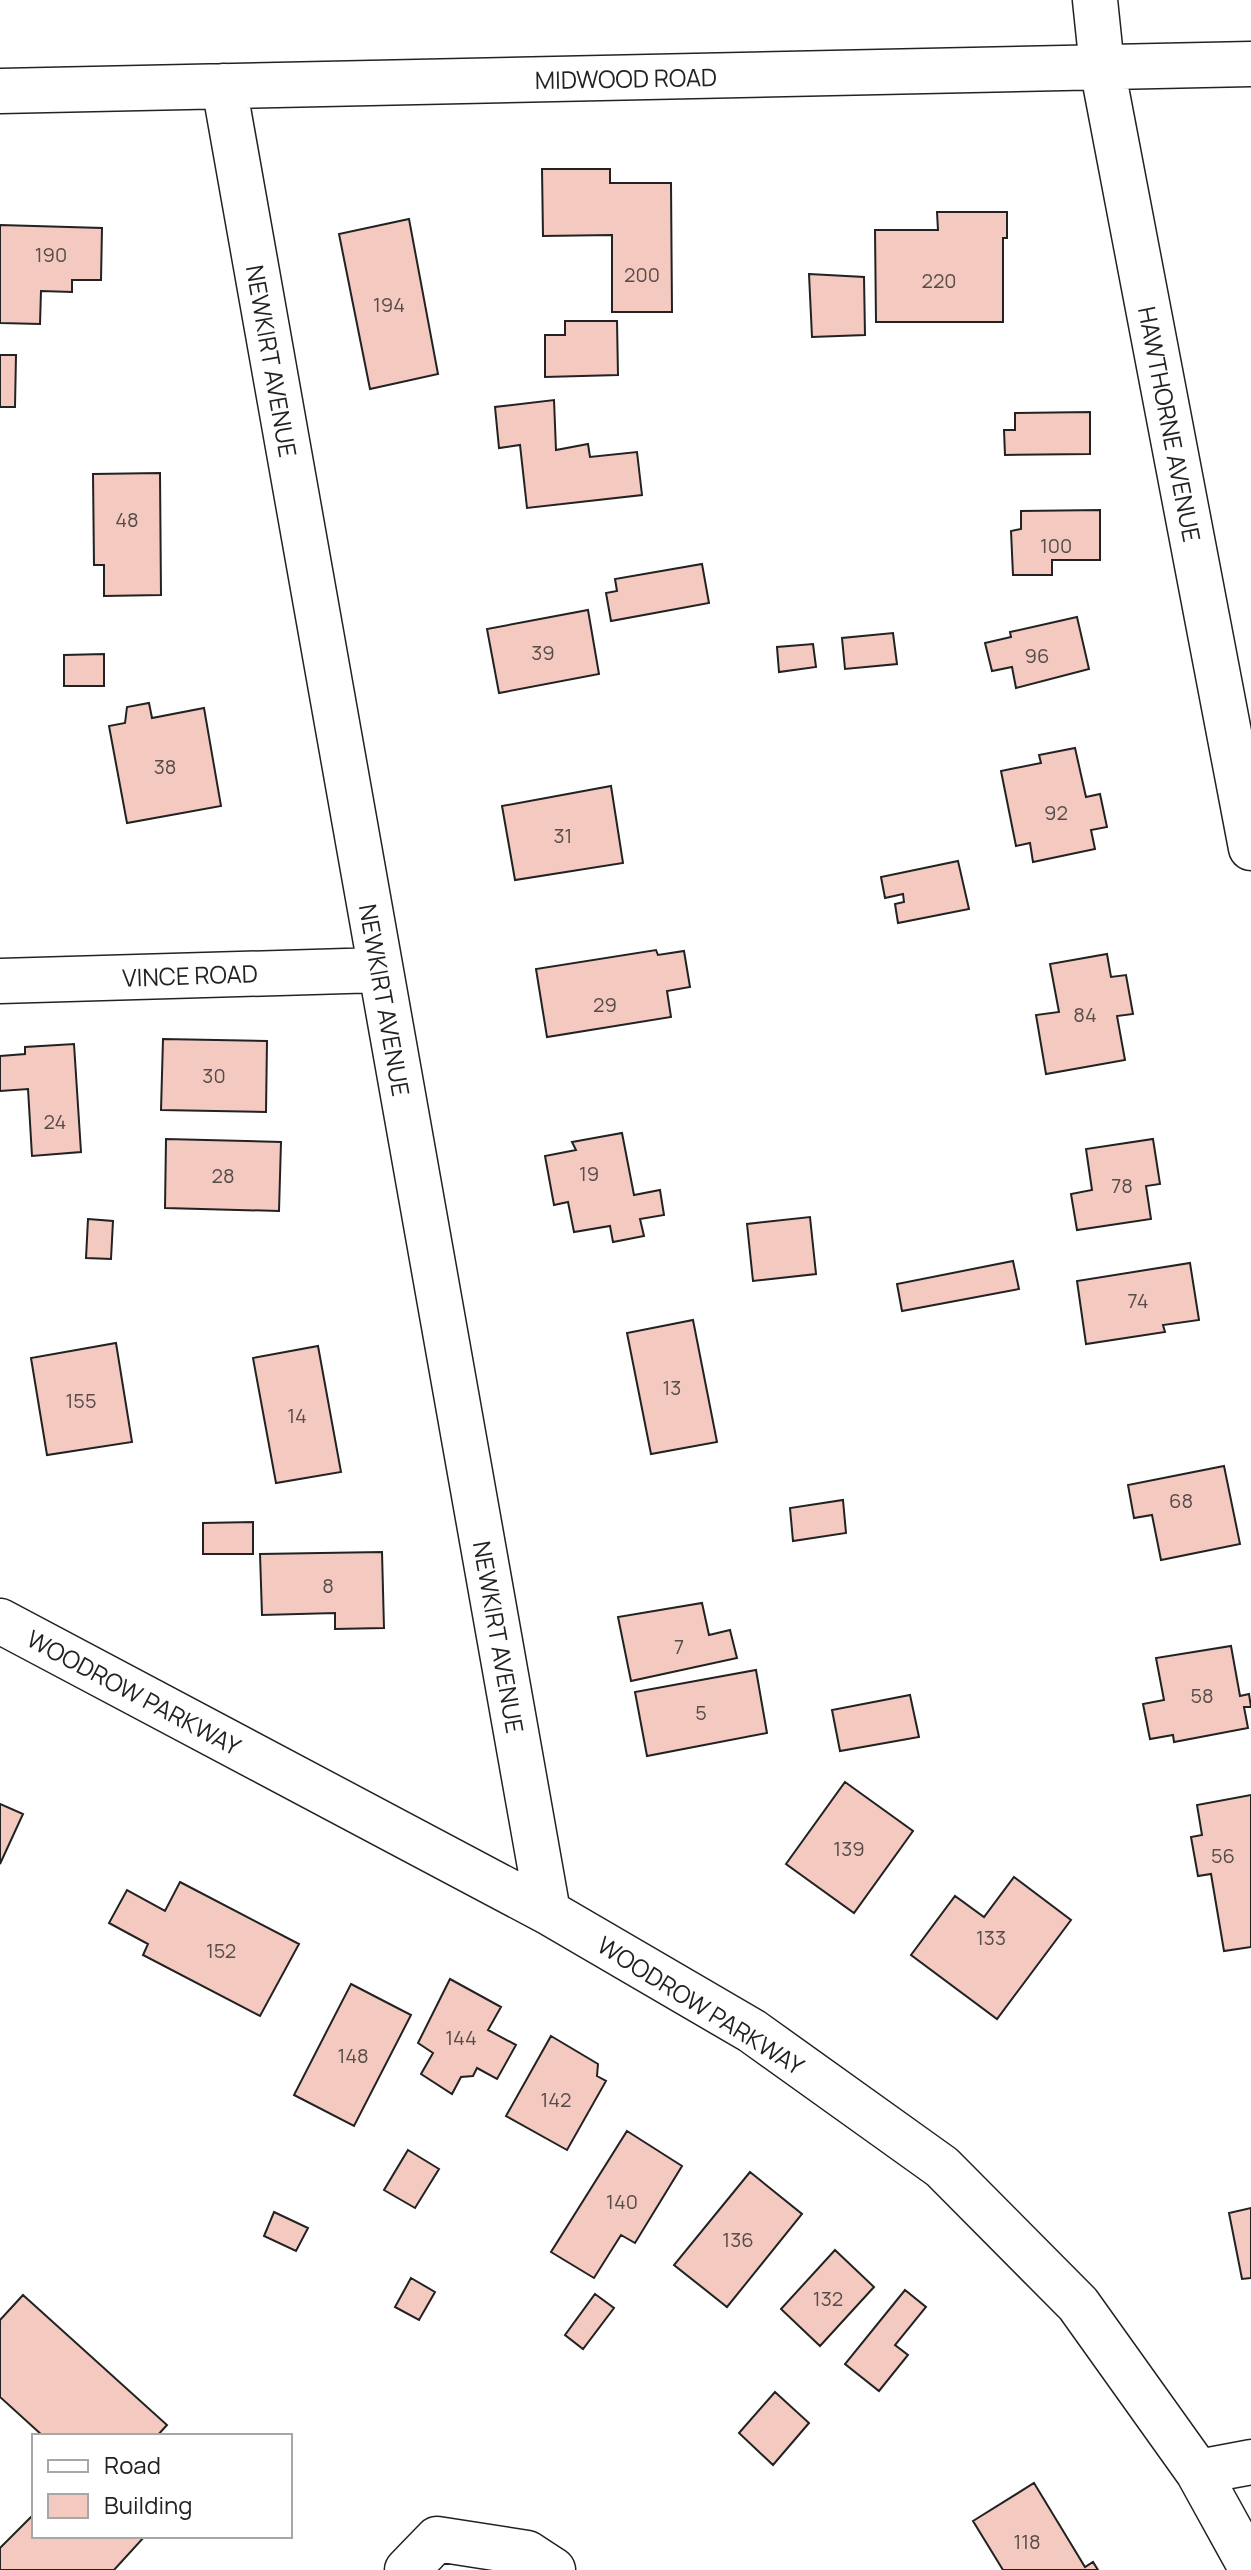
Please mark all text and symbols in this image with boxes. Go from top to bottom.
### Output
street label: MIDWOOD ROAD [535,60,717,96]
house number: 190 [35,241,67,268]
house number: 200 [624,261,660,288]
street label: NEWKIRT AVENUE [239,262,305,460]
house number: 220 [922,267,957,294]
house number: 194 [373,291,405,318]
street label: HAWTHORNE AVENUE [1131,303,1209,545]
house number: 48 [115,506,139,533]
house number: 100 [1040,532,1072,559]
house number: 39 [531,639,555,666]
house number: 96 [1025,642,1049,669]
house number: 38 [154,753,176,780]
house number: 92 [1044,799,1068,826]
house number: 31 [554,822,572,849]
street label: NEWKIRT AVENUE [352,901,418,1099]
street label: VINCE ROAD [122,956,258,994]
house number: 29 [593,991,617,1018]
house number: 84 [1073,1001,1097,1028]
house number: 30 [202,1062,226,1089]
house number: 24 [44,1108,66,1135]
house number: 19 [579,1160,599,1187]
house number: 28 [211,1162,235,1189]
house number: 78 [1111,1172,1133,1199]
house number: 74 [1127,1287,1149,1314]
house number: 13 [663,1374,681,1401]
house number: 155 [66,1387,96,1414]
house number: 14 [287,1402,307,1429]
house number: 68 [1169,1487,1193,1514]
street label: NEWKIRT AVENUE [466,1538,532,1736]
house number: 8 [322,1572,334,1599]
street label: WOODROW PARKWAY [21,1622,247,1763]
house number: 7 [674,1633,684,1660]
house number: 58 [1190,1682,1214,1709]
house number: 5 [695,1699,707,1726]
house number: 139 [833,1835,865,1862]
house number: 56 [1211,1842,1235,1869]
house number: 133 [976,1924,1006,1951]
street label: WOODROW PARKWAY [592,1928,811,2082]
house number: 152 [206,1937,236,1964]
house number: 144 [445,2024,477,2051]
house number: 148 [337,2042,369,2069]
house number: 142 [541,2086,572,2113]
house number: 140 [606,2188,638,2215]
house number: 136 [722,2226,754,2253]
house number: 132 [813,2285,843,2312]
legend [32,2434,292,2538]
text: Road [104,2448,161,2481]
text: Building [104,2488,192,2521]
house number: 118 [1013,2528,1041,2555]

